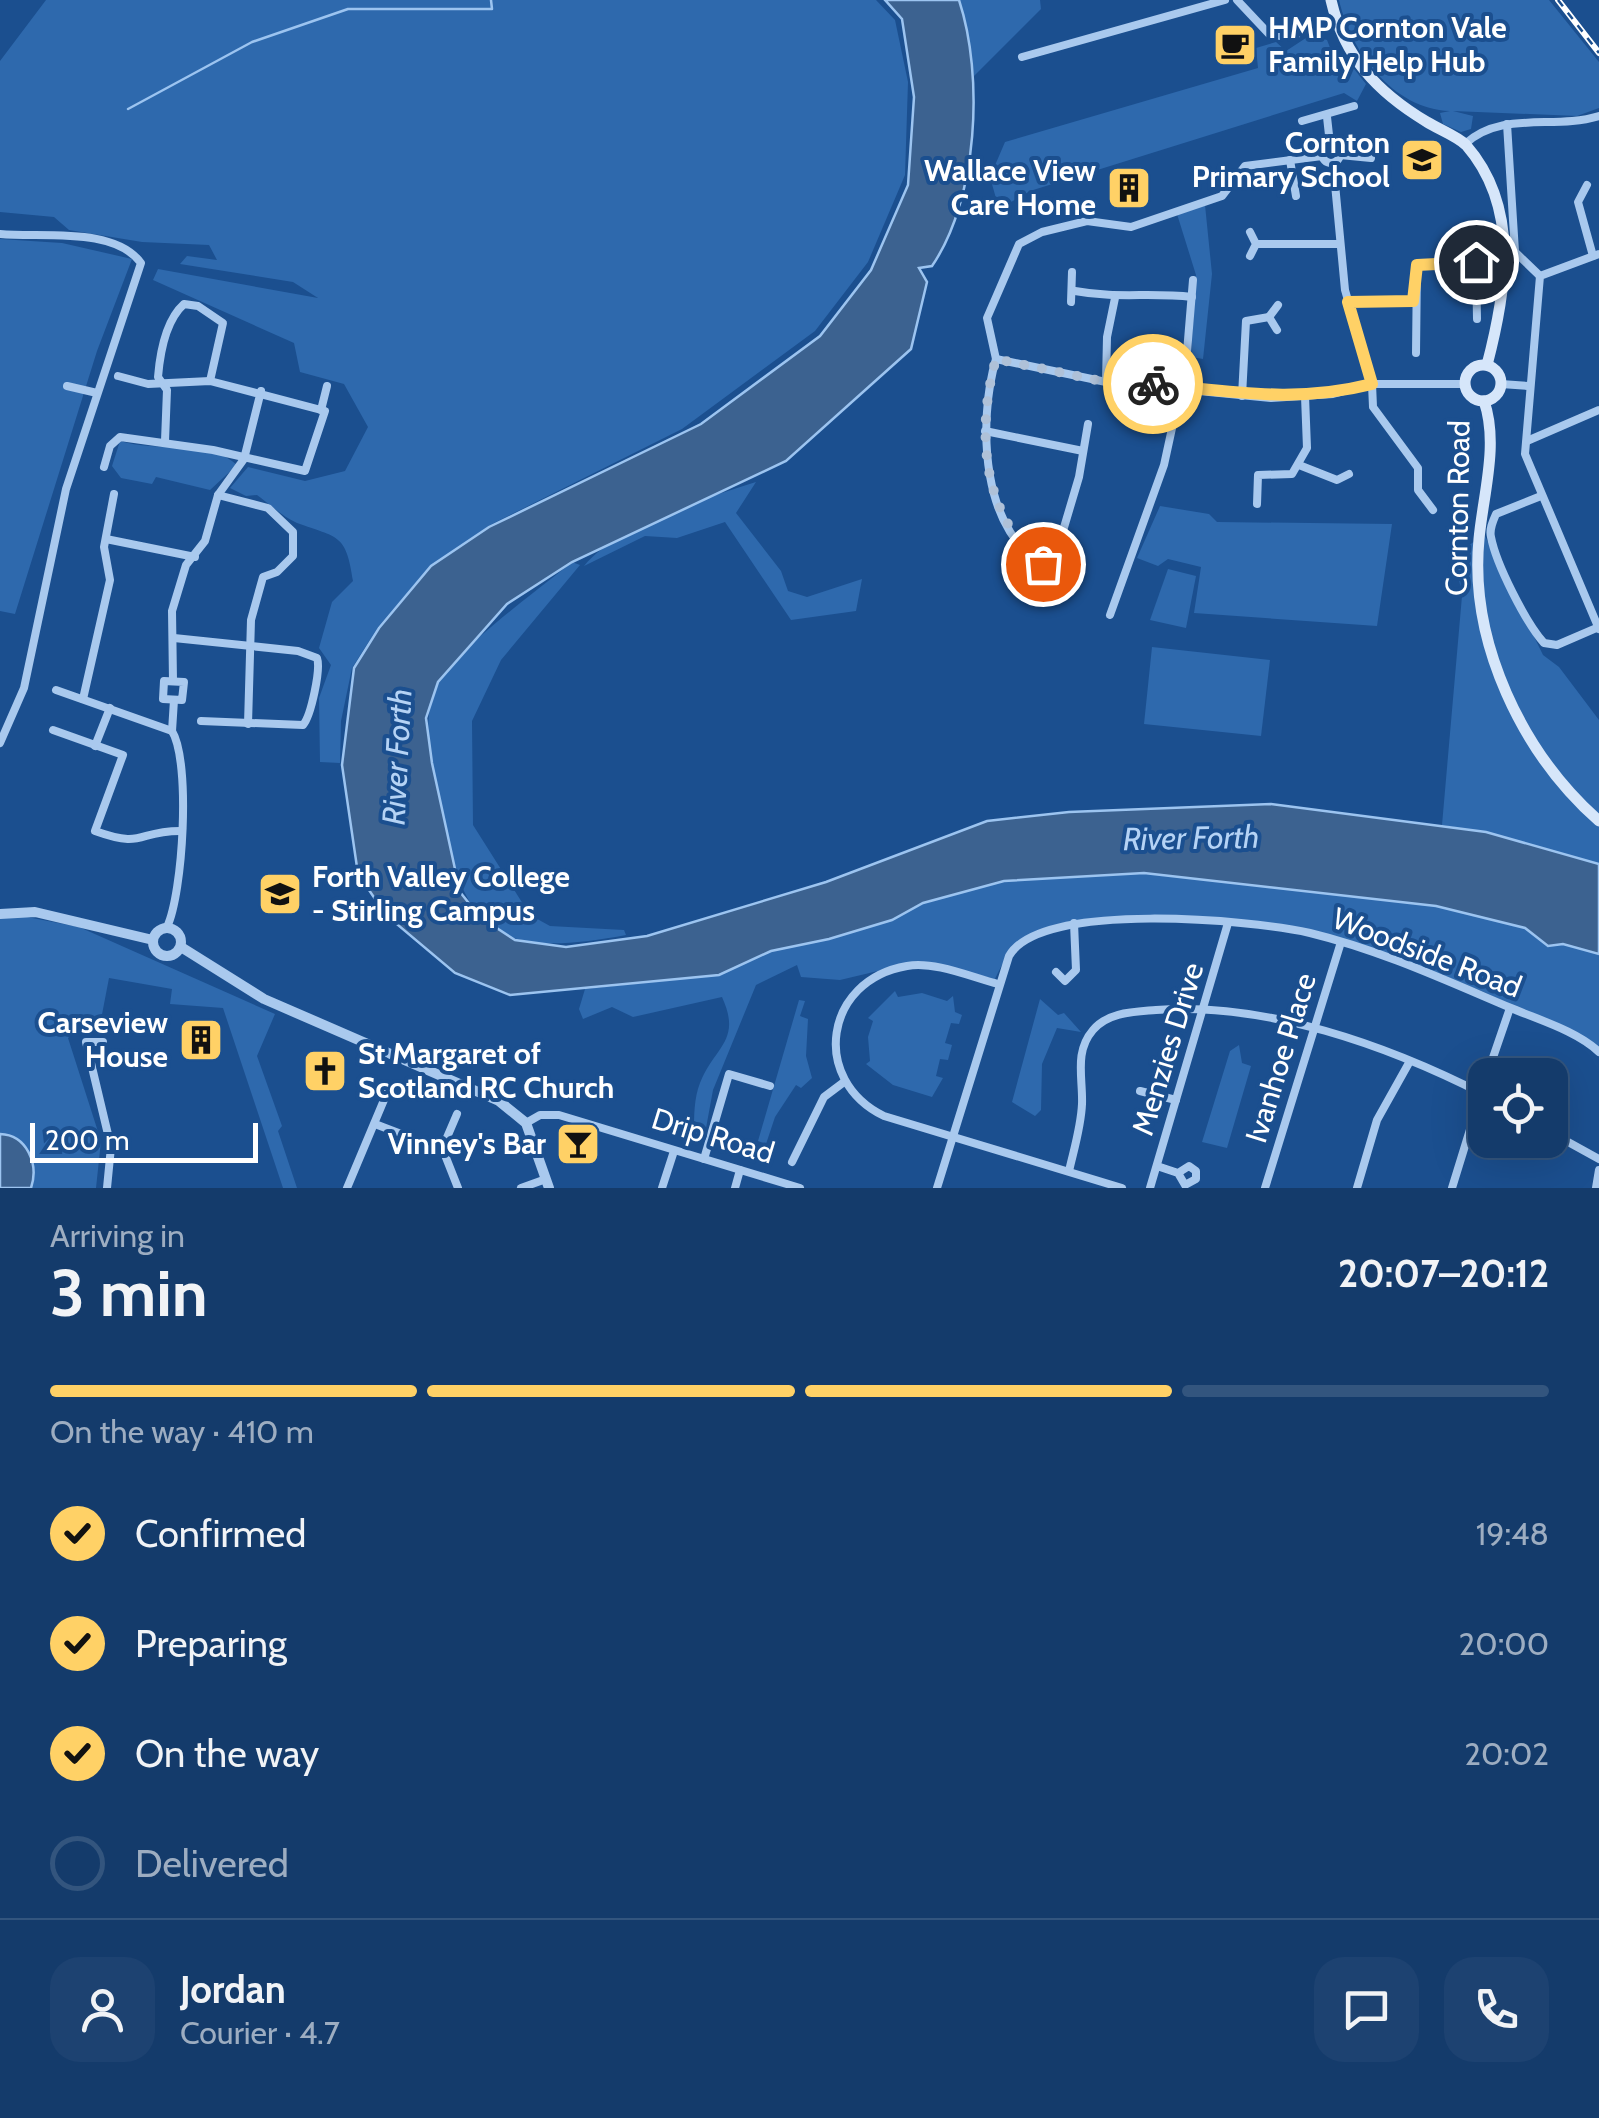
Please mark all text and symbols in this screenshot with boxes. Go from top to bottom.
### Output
place label: HMP Cornton Vale Family Help Hub [1268,9,1507,80]
cafe icon: HMP Cornton Vale Family Help Hub [1212,22,1258,68]
place label: Cornton Primary School [1192,124,1390,195]
school or university icon: Cornton Primary School [1399,137,1445,183]
place label: Wallace View Care Home [924,152,1096,223]
building icon: Wallace View Care Home [1106,165,1152,211]
pin [1434,220,1519,305]
icon: home [1449,235,1504,290]
courier [1103,334,1203,434]
icon: bike [1126,357,1181,412]
street label: Cornton Road [1437,420,1478,596]
pin [1001,522,1086,607]
icon: bag [1016,537,1071,592]
water label: River Forth [373,688,420,826]
water label: River Forth [1122,817,1260,858]
place label: Forth Valley College - Stirling Campus [312,858,570,929]
school or university icon: Forth Valley College - Stirling Campus [257,871,303,917]
street label: Woodside Road [1327,900,1527,1006]
street label: Menzies Drive [1124,958,1211,1140]
street label: Ivanhoe Place [1237,969,1324,1147]
place label: Carseview House [38,1004,168,1075]
building icon: Carseview House [178,1017,224,1063]
place label: St Margaret of Scotland RC Church [358,1035,614,1106]
church icon: St Margaret of Scotland RC Church [302,1048,348,1094]
map controls [1468,1058,1568,1158]
button: locate [1468,1058,1568,1158]
street label: Drip Road [647,1099,779,1172]
scale bar [30,1118,258,1162]
bar icon: Vinney's Bar [555,1121,601,1167]
text: 200 m [45,1123,130,1157]
place label: Vinney's Bar [388,1125,546,1162]
text: Arriving in [50,1216,185,1255]
text: 20:07–20:12 [1338,1250,1549,1297]
text: 3 min [50,1253,208,1332]
text: On the way · 410 m [50,1412,314,1451]
icon: check [50,1506,105,1561]
text: Confirmed [135,1510,306,1557]
text: 19:48 [1476,1514,1549,1553]
icon: check [50,1616,105,1671]
text: Preparing [135,1620,287,1667]
text: 20:00 [1459,1624,1549,1663]
icon: check [50,1726,105,1781]
text: On the way [135,1730,319,1777]
text: 20:02 [1464,1734,1549,1773]
text: Delivered [135,1840,289,1887]
button: person [50,1957,155,2062]
button: chat [1314,1957,1419,2062]
button: phone [1444,1957,1549,2062]
text: Jordan [180,1966,286,2013]
text: Courier · 4.7 [180,2013,340,2052]

